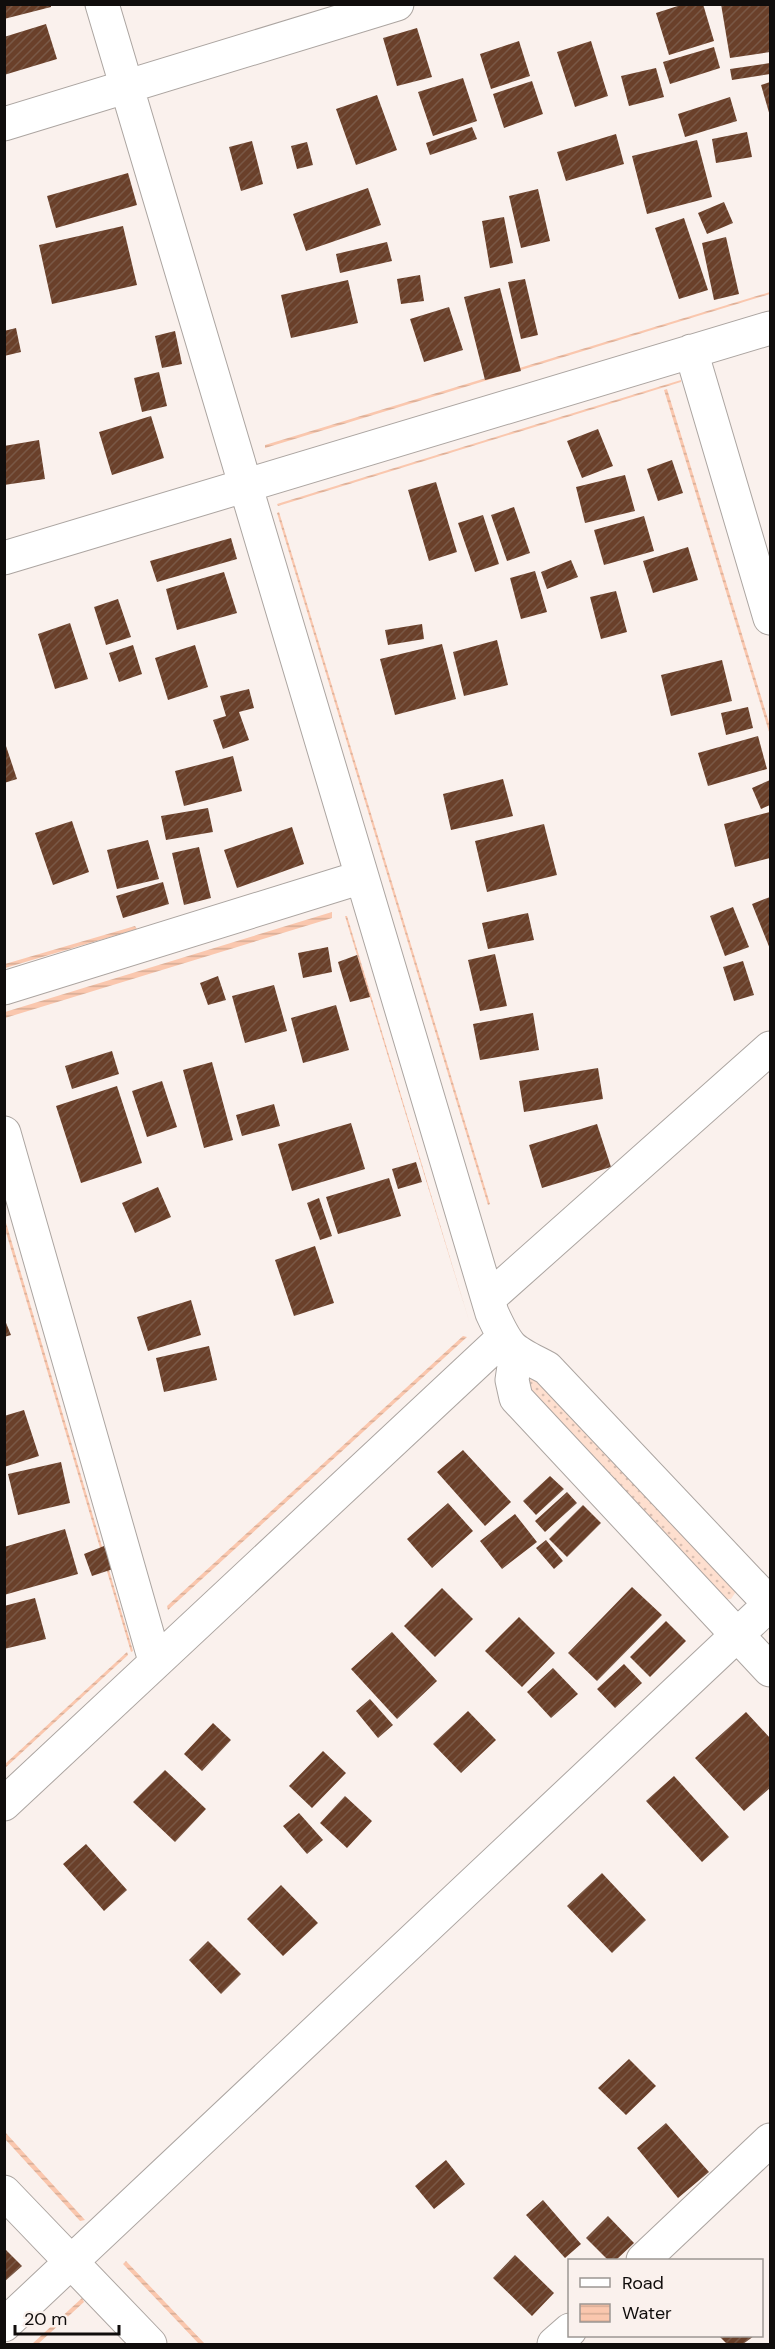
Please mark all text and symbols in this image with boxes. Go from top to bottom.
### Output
legend [568,2259,763,2337]
text: Road [622,2271,664,2295]
scale bar [15,2298,118,2336]
text: Water [622,2301,672,2325]
text: 20 m [24,2307,67,2331]

